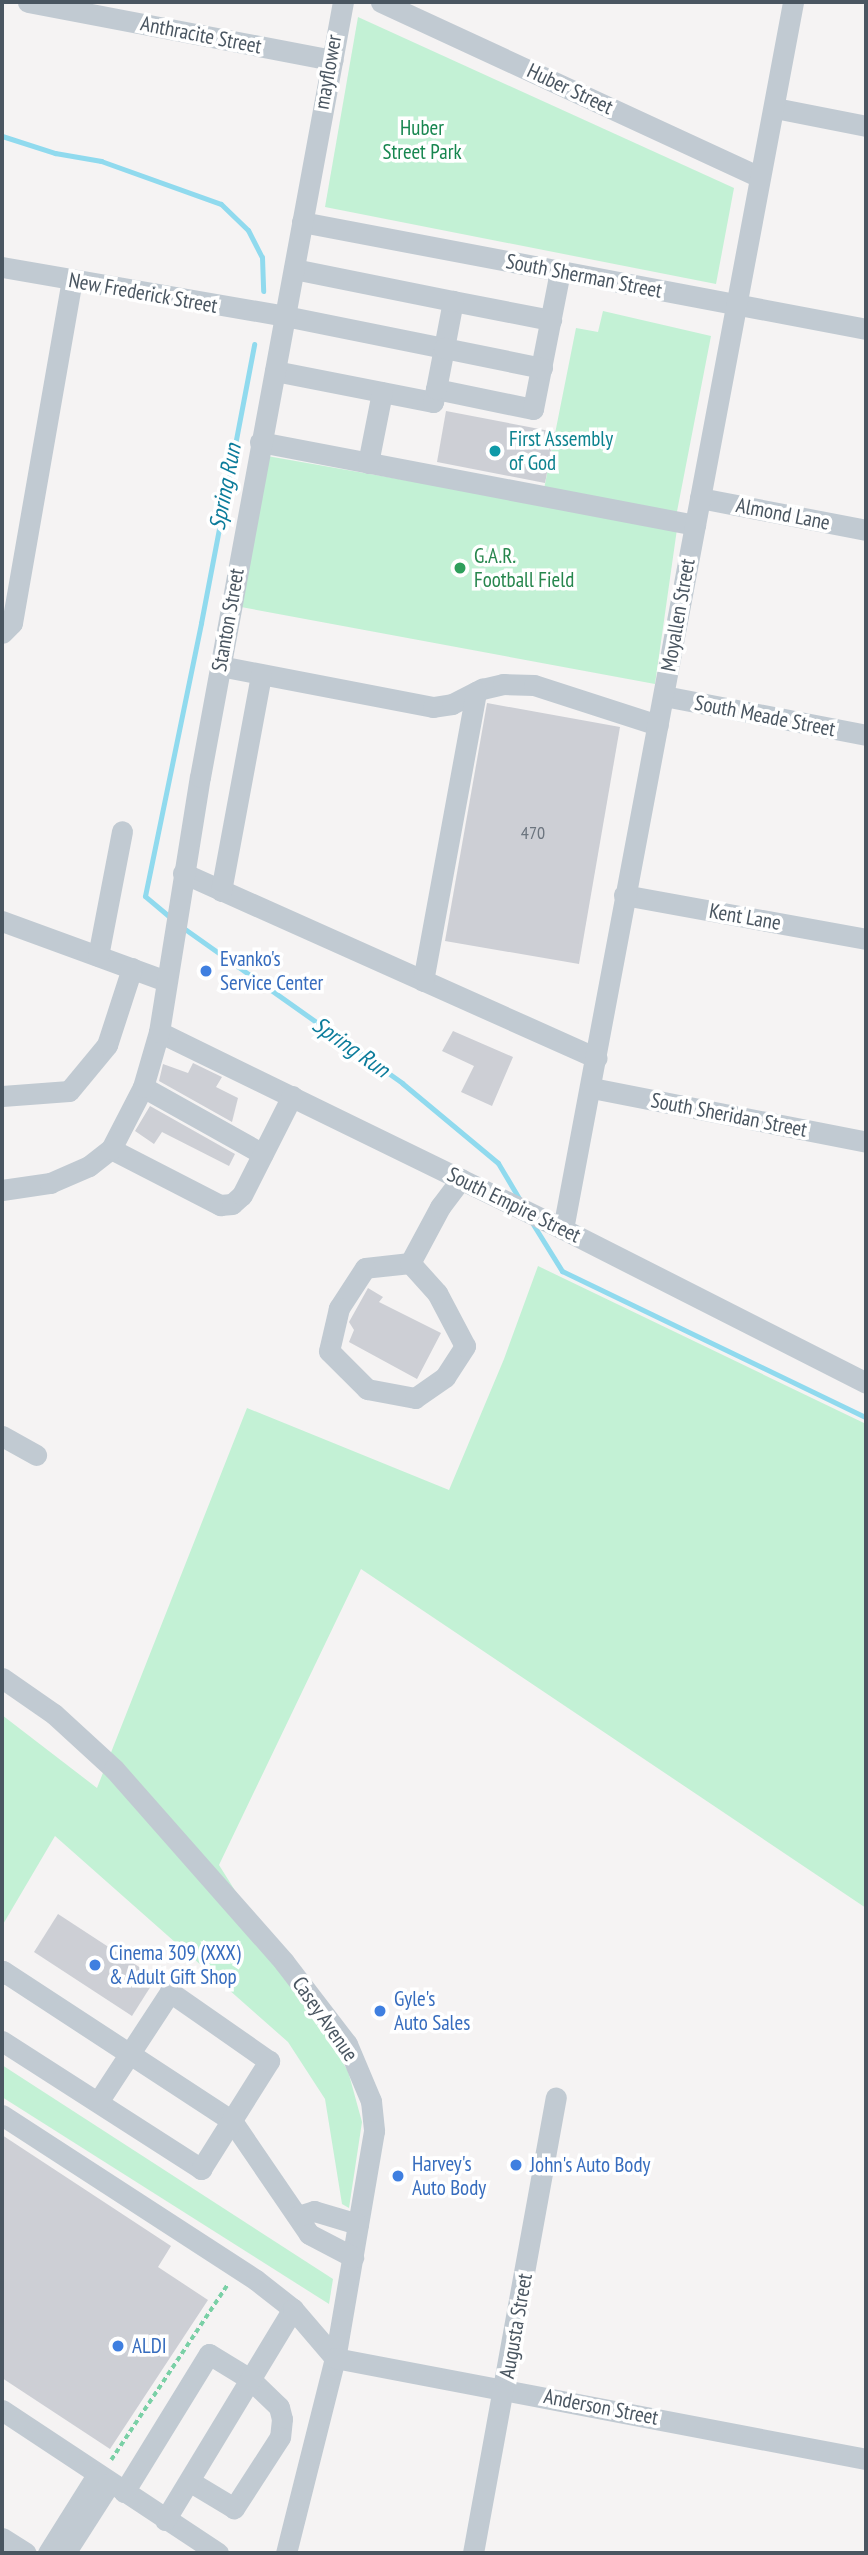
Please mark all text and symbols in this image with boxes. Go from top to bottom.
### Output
street label: Anthracite Street [138,11,264,59]
street label: mayflower [309,33,347,111]
street label: Huber Street [523,58,617,120]
park label: Huber Street Park [382,115,462,165]
street label: South Sherman Street [504,249,664,303]
street label: New Frederick Street [66,267,220,319]
place label: First Assembly of God [509,426,614,476]
water label: Spring Run [203,442,247,532]
marker: First Assembly of God [487,443,503,459]
street label: Almond Lane [734,493,832,535]
place label: G.A.R. Football Field [474,543,574,593]
street label: Moyallen Street [656,557,700,673]
marker: G.A.R. Football Field [452,560,468,576]
street label: Stanton Street [207,567,249,673]
street label: South Meade Street [693,690,837,742]
house number: 470 [521,822,545,844]
street label: Kent Lane [707,898,783,936]
place label: Evanko's Service Center [220,946,323,996]
marker: Evanko's Service Center [198,963,214,979]
water label: Spring Run [307,1011,395,1083]
street label: South Sheridan Street [649,1088,809,1142]
street label: South Empire Street [443,1162,585,1248]
place label: Cinema 309 (XXX) & Adult Gift Shop [109,1940,241,1990]
marker: Cinema 309 (XXX) & Adult Gift Shop [87,1957,103,1973]
street label: Casey Avenue [286,1971,364,2067]
place label: Gyle's Auto Sales [394,1986,470,2036]
marker: Gyle's Auto Sales [372,2003,388,2019]
place label: Harvey's Auto Body [412,2151,486,2201]
place label: John's Auto Body [530,2152,651,2178]
marker: John's Auto Body [508,2157,524,2173]
marker: Harvey's Auto Body [390,2168,406,2184]
street label: Augusta Street [494,2271,538,2381]
place label: ALDI [132,2333,167,2359]
marker: ALDI [110,2338,126,2354]
street label: Anderson Street [542,2384,660,2430]

